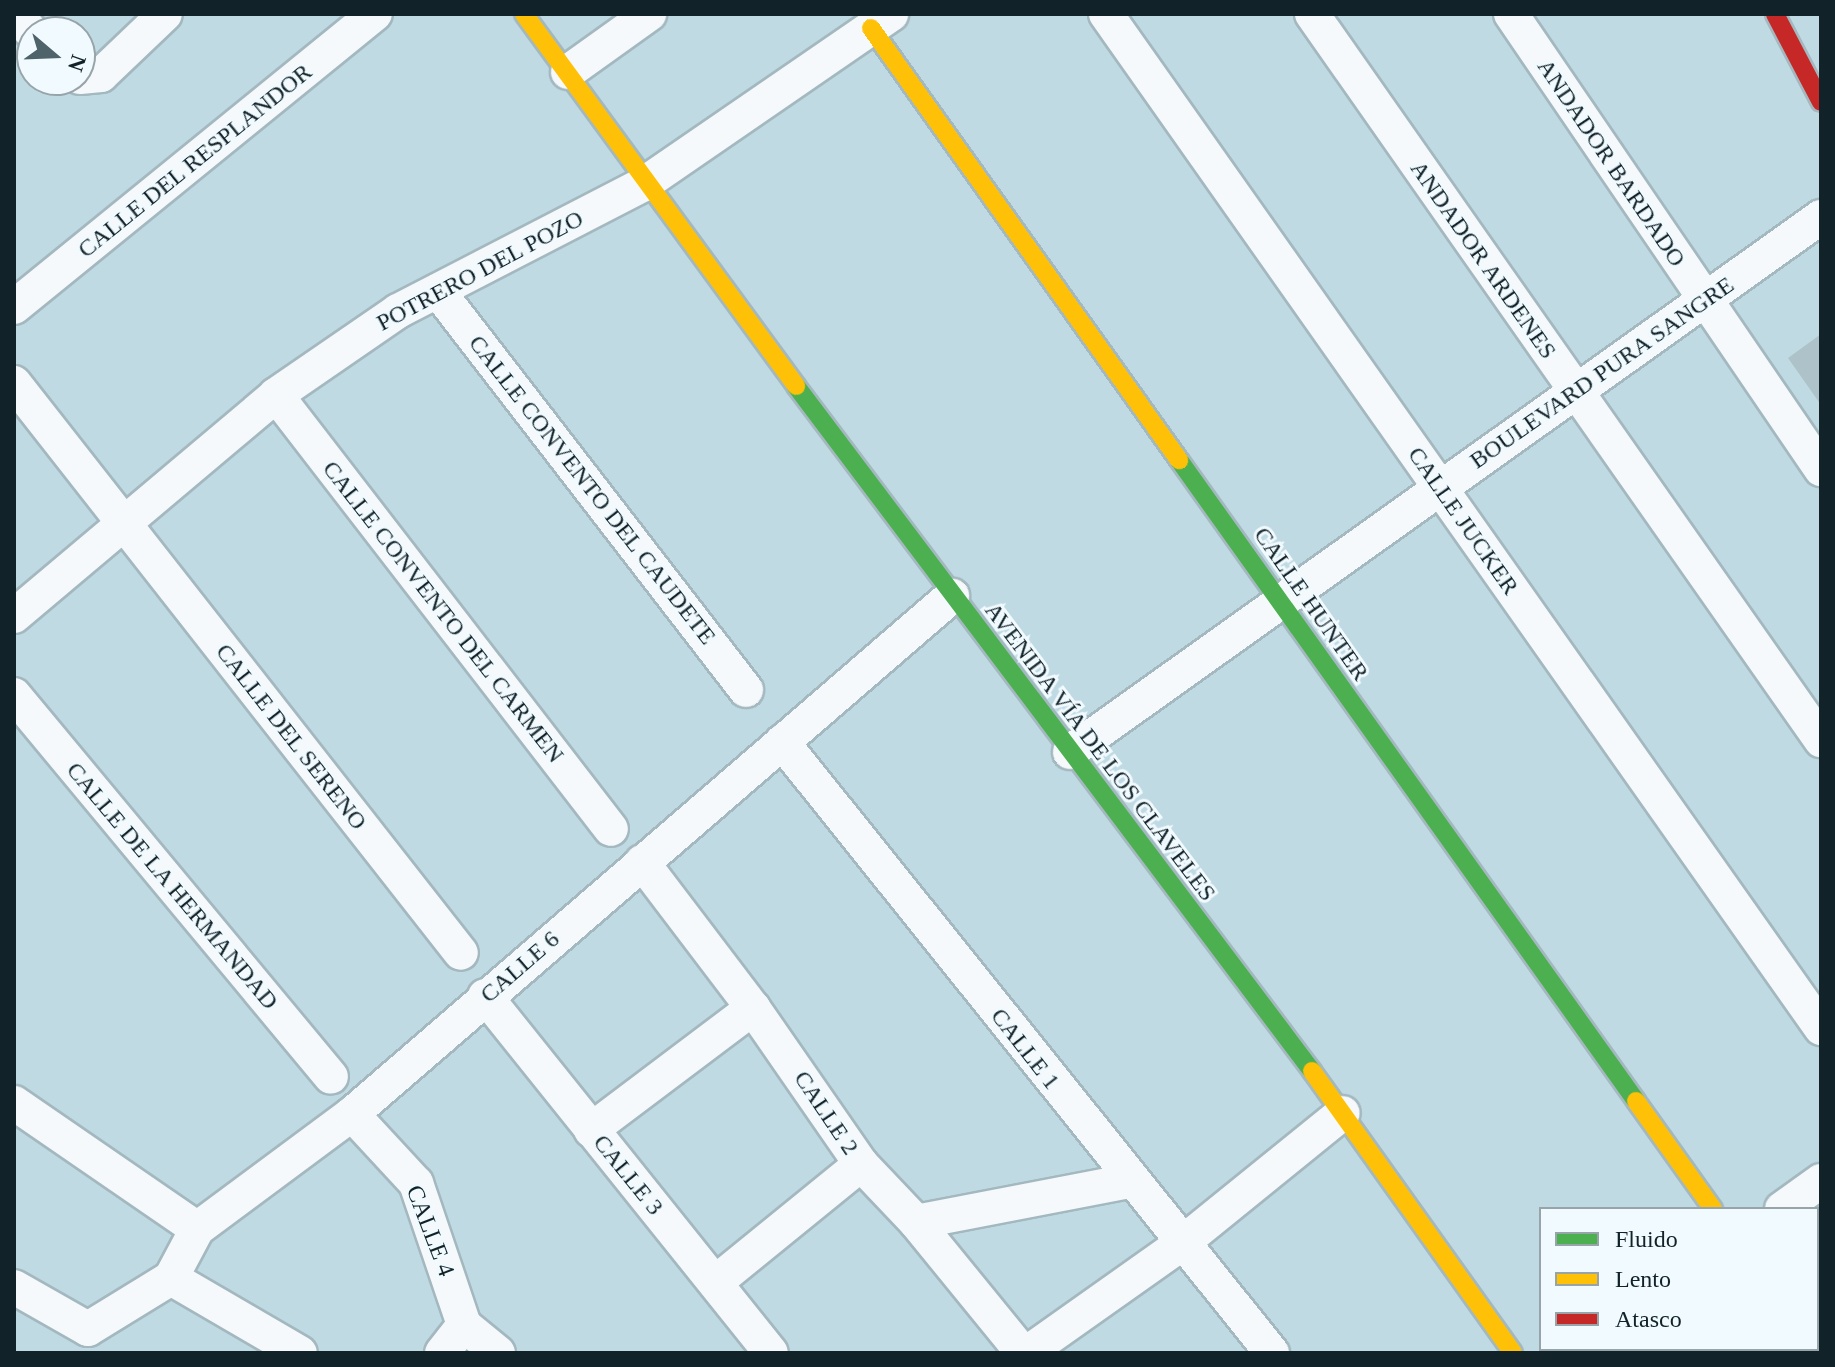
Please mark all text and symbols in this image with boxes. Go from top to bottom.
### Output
north arrow [16,16,96,96]
street label: ANDADOR BARDADO [1531,54,1691,272]
street label: CALLE DEL RESPLANDOR [72,58,318,264]
street label: ANDADOR ARDENES [1403,155,1563,365]
street label: POTRERO DEL POZO [371,204,589,338]
street label: BOULEVARD PURA SANGRE [1464,270,1740,476]
street label: CALLE CONVENTO DEL CAUDETE [462,329,722,651]
street label: CALLE JUCKER [1401,441,1525,601]
street label: CALLE CONVENTO DEL CARMEN [316,455,570,769]
street label: CALLE HUNTER [1247,522,1375,686]
street label: AVENIDA VÍA DE LOS CLAVELES [977,596,1223,908]
street label: CALLE DEL SERENO [209,638,373,836]
street label: CALLE DE LA HERMANDAD [60,756,284,1016]
street label: CALLE 6 [475,925,565,1009]
street label: CALLE 1 [984,1003,1066,1095]
street label: CALLE 2 [787,1065,865,1161]
street label: CALLE 3 [587,1129,669,1221]
street label: CALLE 4 [399,1181,461,1281]
legend [1539,1207,1819,1351]
text: Fluido [1615,1226,1678,1252]
text: Lento [1615,1266,1671,1292]
text: Atasco [1615,1306,1682,1332]

